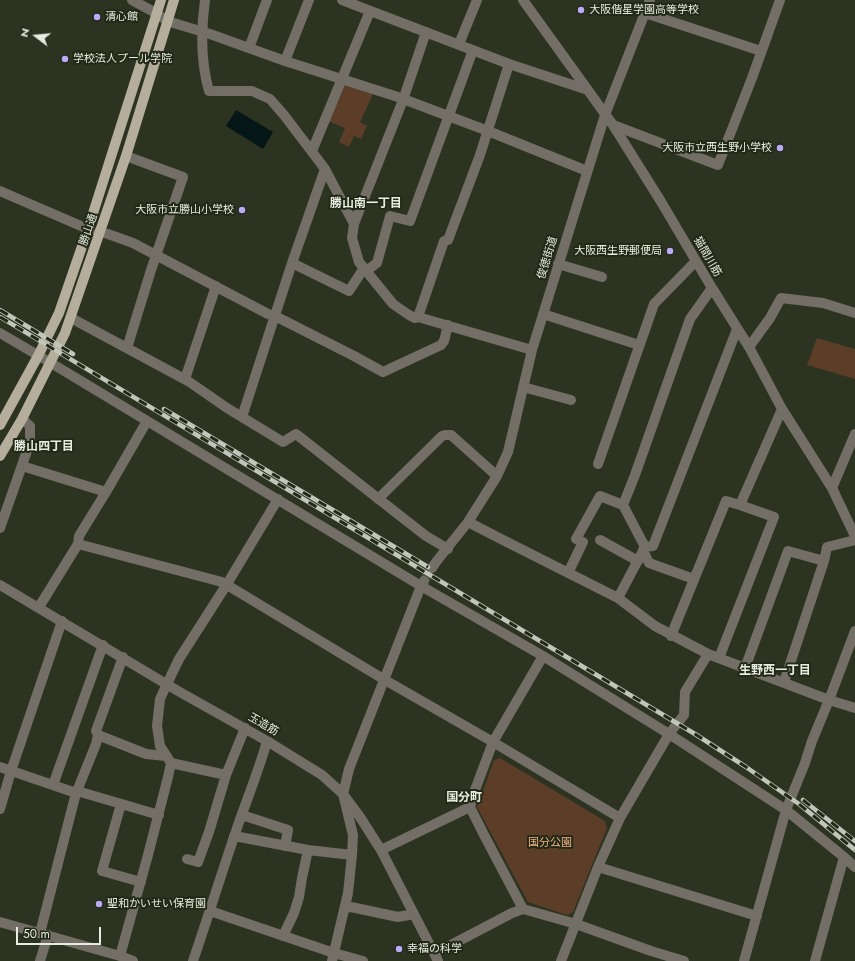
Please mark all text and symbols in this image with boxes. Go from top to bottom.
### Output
place label: 大阪偕星学園高等学校 [589,3,699,17]
marker: 大阪偕星学園高等学校 [576,5,586,15]
place label: 清心館 [105,10,138,24]
marker: 清心館 [92,12,102,22]
north arrow [16,16,56,56]
text: N [16,26,33,39]
place label: 学校法人プール学院 [73,52,172,66]
marker: 学校法人プール学院 [60,54,70,64]
place label: 大阪市立西生野小学校 [662,141,772,155]
marker: 大阪市立西生野小学校 [775,143,785,153]
district label: 勝山南一丁目 [330,197,402,211]
place label: 大阪市立勝山小学校 [135,203,234,217]
marker: 大阪市立勝山小学校 [237,205,247,215]
street label: 勝山通 [77,212,101,248]
street label: 俊徳街道 [535,235,561,281]
street label: 猫間川筋 [690,235,724,279]
place label: 大阪西生野郵便局 [574,244,662,258]
marker: 大阪西生野郵便局 [665,246,675,256]
district label: 勝山四丁目 [14,440,74,454]
district label: 生野西一丁目 [739,664,811,678]
street label: 玉造筋 [245,711,281,739]
district label: 国分町 [446,791,482,805]
park label: 国分公園 [528,836,572,850]
place label: 聖和かいせい保育園 [107,897,206,911]
marker: 聖和かいせい保育園 [94,899,104,909]
scale bar [18,919,103,945]
text: 50 m [23,925,50,943]
place label: 幸福の科学 [407,942,462,956]
marker: 幸福の科学 [394,944,404,954]

